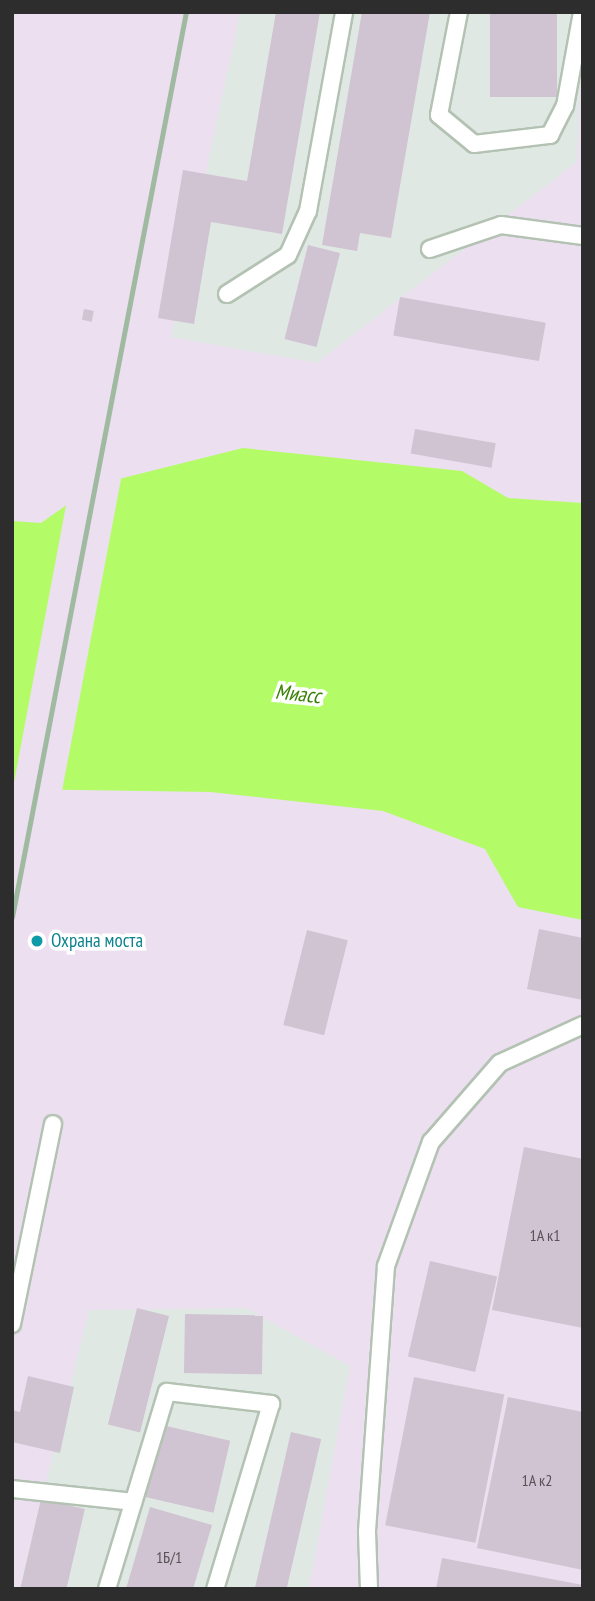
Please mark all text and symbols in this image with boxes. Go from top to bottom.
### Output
water label: Миасс [274,679,322,709]
place label: Охрана моста [51,930,143,952]
marker: Охрана моста [29,933,45,949]
house number: 1А к1 [529,1225,561,1245]
house number: 1А к2 [521,1470,553,1490]
house number: 1Б/1 [156,1547,182,1567]

